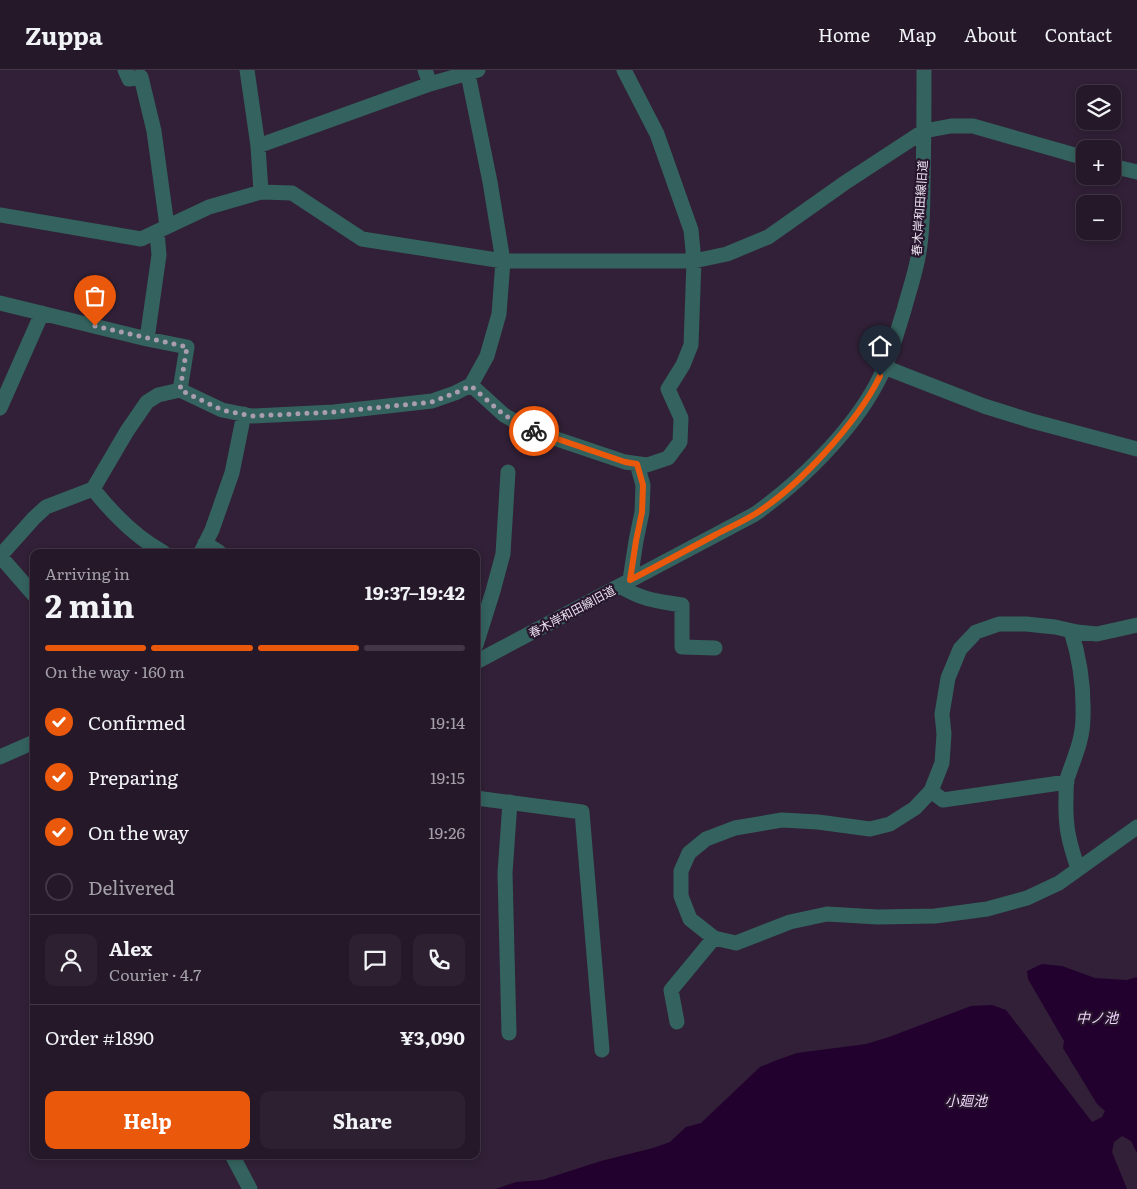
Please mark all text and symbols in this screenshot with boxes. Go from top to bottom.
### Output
text: Zuppa [25,17,103,52]
text: Home [818,21,870,48]
text: Map [898,21,936,48]
text: About [964,21,1017,48]
text: Contact [1045,21,1112,48]
map controls [1076,85,1121,240]
button: layers [1076,85,1121,130]
button: + [1076,140,1121,185]
street label: 春木岸和田線旧道 [907,159,931,256]
button: − [1076,195,1121,240]
pin [74,275,116,326]
icon: bag [81,282,109,310]
pin [859,325,901,376]
icon: home [866,332,894,360]
courier [509,406,559,456]
icon: bike [520,417,548,445]
text: Arriving in [45,561,130,585]
text: 19:37–19:42 [365,578,465,606]
text: 2 min [45,580,134,628]
street label: 春木岸和田線旧道 [525,581,618,642]
text: On the way · 160 m [45,659,185,683]
icon: check [45,708,73,736]
text: Confirmed [88,708,186,736]
text: 19:14 [430,710,465,734]
icon: check [45,763,73,791]
text: Preparing [88,763,178,791]
text: 19:15 [430,765,465,789]
icon: check [45,818,73,846]
text: On the way [88,818,189,846]
text: 19:26 [428,820,465,844]
text: Delivered [88,873,175,901]
button: person [45,934,97,986]
text: Alex [109,934,152,962]
button: chat [349,934,401,986]
button: phone [413,934,465,986]
text: Courier · 4.7 [109,962,201,986]
water label: 中ノ池 [1076,1007,1120,1027]
text: Order #1890 [45,1023,154,1051]
text: ¥3,090 [400,1023,465,1051]
water label: 小廻池 [945,1090,989,1110]
button: Help [45,1091,250,1149]
button: Share [260,1091,465,1149]

